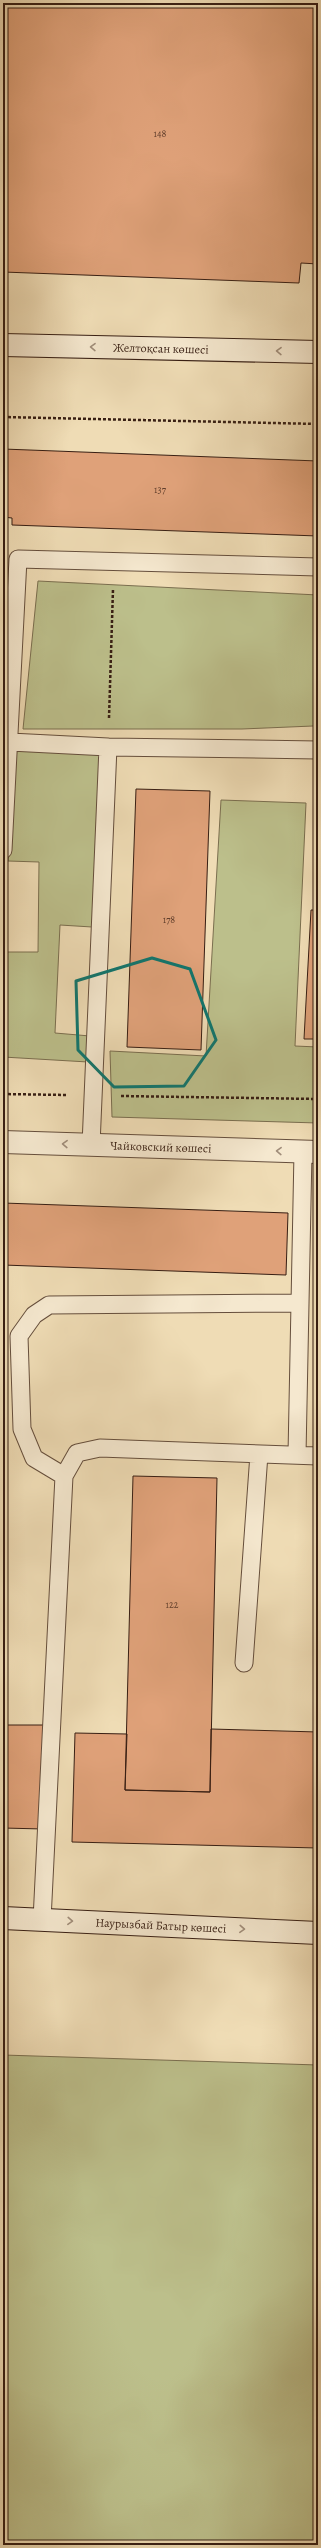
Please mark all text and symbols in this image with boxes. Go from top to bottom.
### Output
house number: 148 [154,127,167,140]
street label: Желтоқсан көшесі [113,339,209,358]
one-way arrow [90,343,96,351]
one-way arrow [276,347,282,355]
house number: 137 [154,483,167,496]
house number: 178 [163,913,175,926]
street label: Чайковский көшесі [110,1137,212,1157]
one-way arrow [62,1140,68,1148]
one-way arrow [276,1147,282,1155]
house number: 122 [166,1598,179,1611]
street label: Наурызбай Батыр көшесі [95,1914,227,1937]
one-way arrow [67,1917,73,1926]
one-way arrow [239,1925,245,1933]

